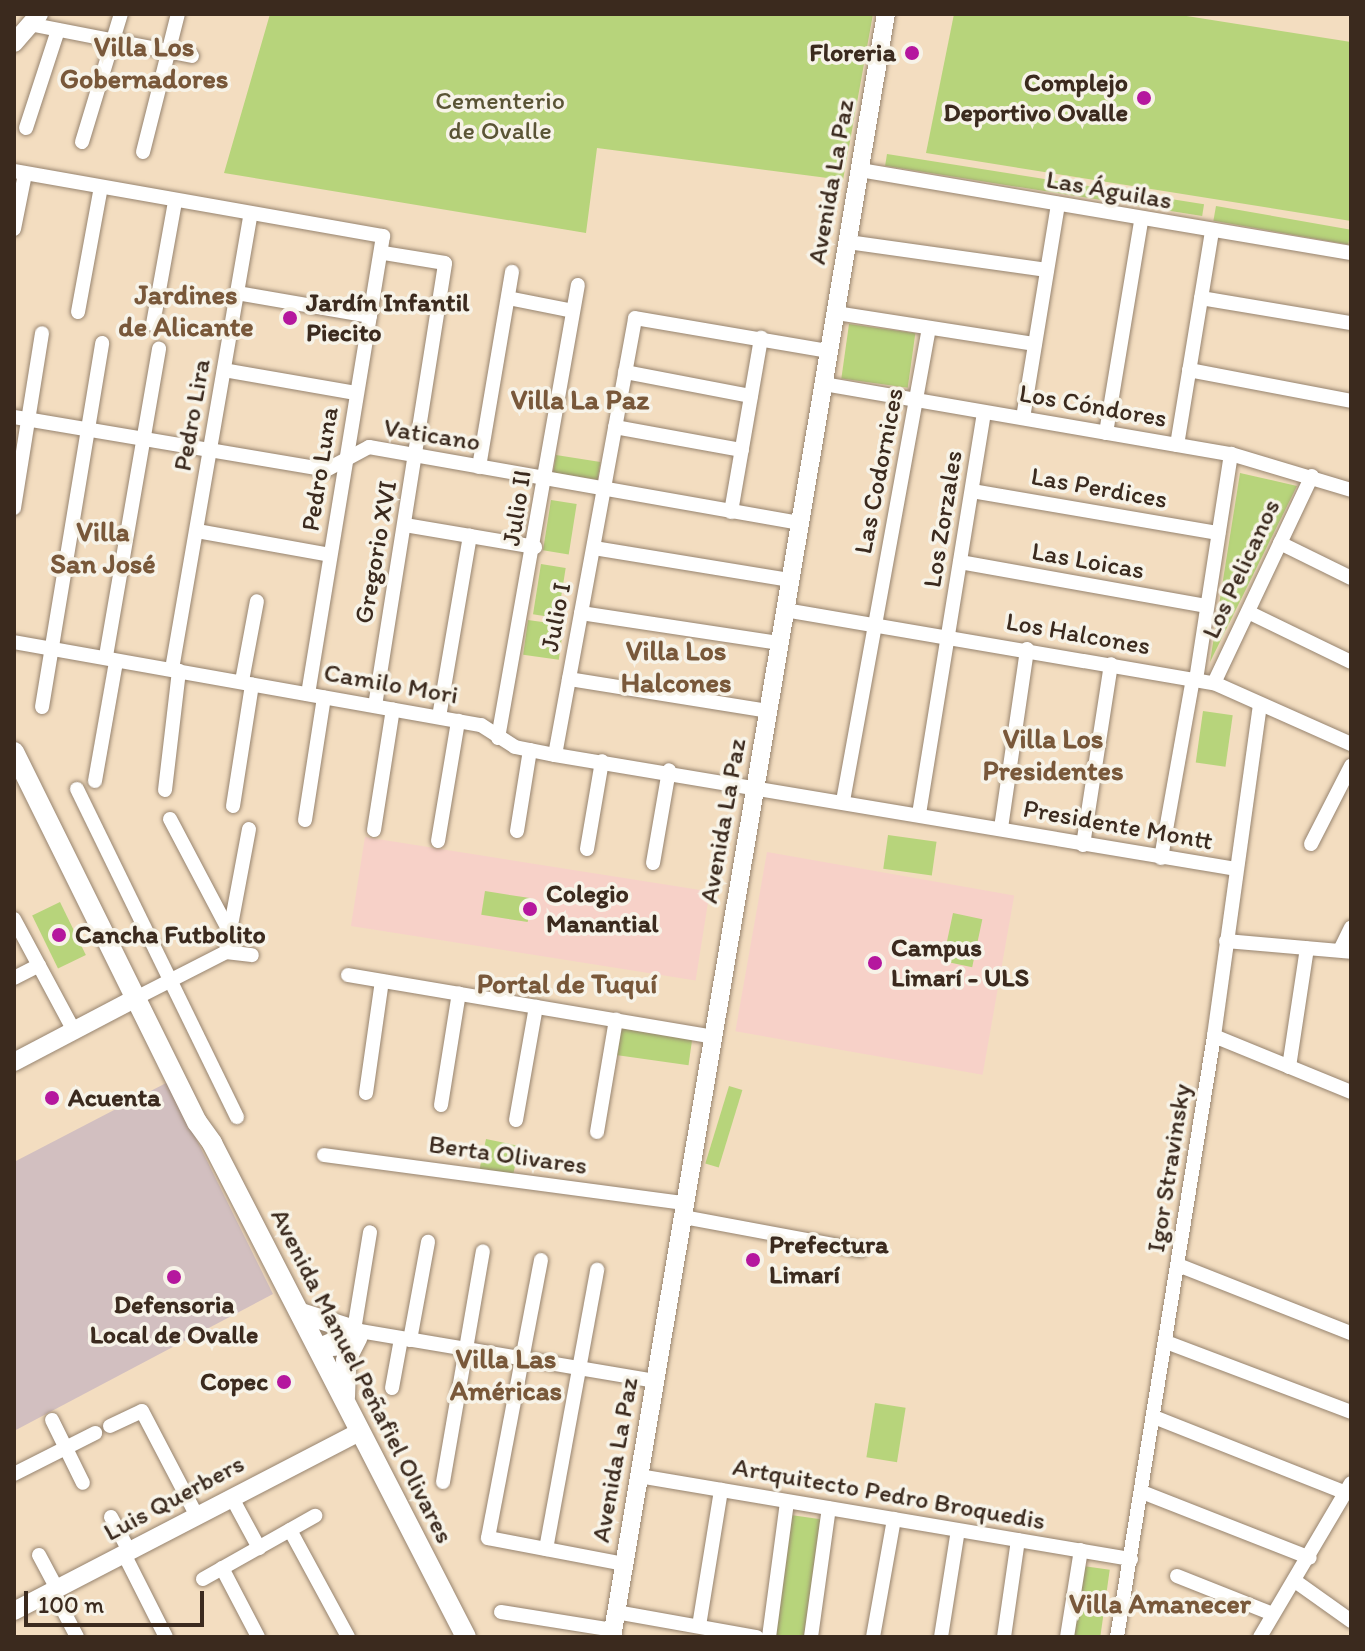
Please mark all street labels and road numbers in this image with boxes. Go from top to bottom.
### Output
street label: Avenida La Paz [801,97,861,267]
street label: Las Águilas [1043,164,1175,216]
street label: Pedro Lira [167,357,217,473]
street label: Los Cóndores [1016,378,1170,434]
street label: Las Codornices [848,385,910,557]
street label: Pedro Luna [295,405,345,533]
street label: Vaticano [381,412,483,458]
street label: Los Zorzales [917,448,969,590]
street label: Las Perdices [1028,461,1170,515]
street label: Julio II [496,468,538,548]
street label: Gregorio XVI [348,478,404,626]
street label: Los Pelicanos [1195,495,1287,643]
street label: Las Loicas [1029,536,1147,586]
street label: Julio I [534,580,578,654]
street label: Los Halcones [1003,606,1153,662]
street label: Camilo Mori [321,657,461,711]
street label: Avenida La Paz [693,736,753,906]
street label: Presidente Montt [1021,793,1215,857]
street label: Igor Stravinsky [1140,1081,1198,1255]
street label: Berta Olivares [427,1128,589,1182]
street label: Avenida Manuel Peñafiel Olivares [264,1203,460,1549]
street label: Avenida La Paz [585,1375,645,1545]
street label: Luis Querbers [98,1448,250,1548]
street label: Artquitecto Pedro Broquedis [730,1451,1048,1537]

